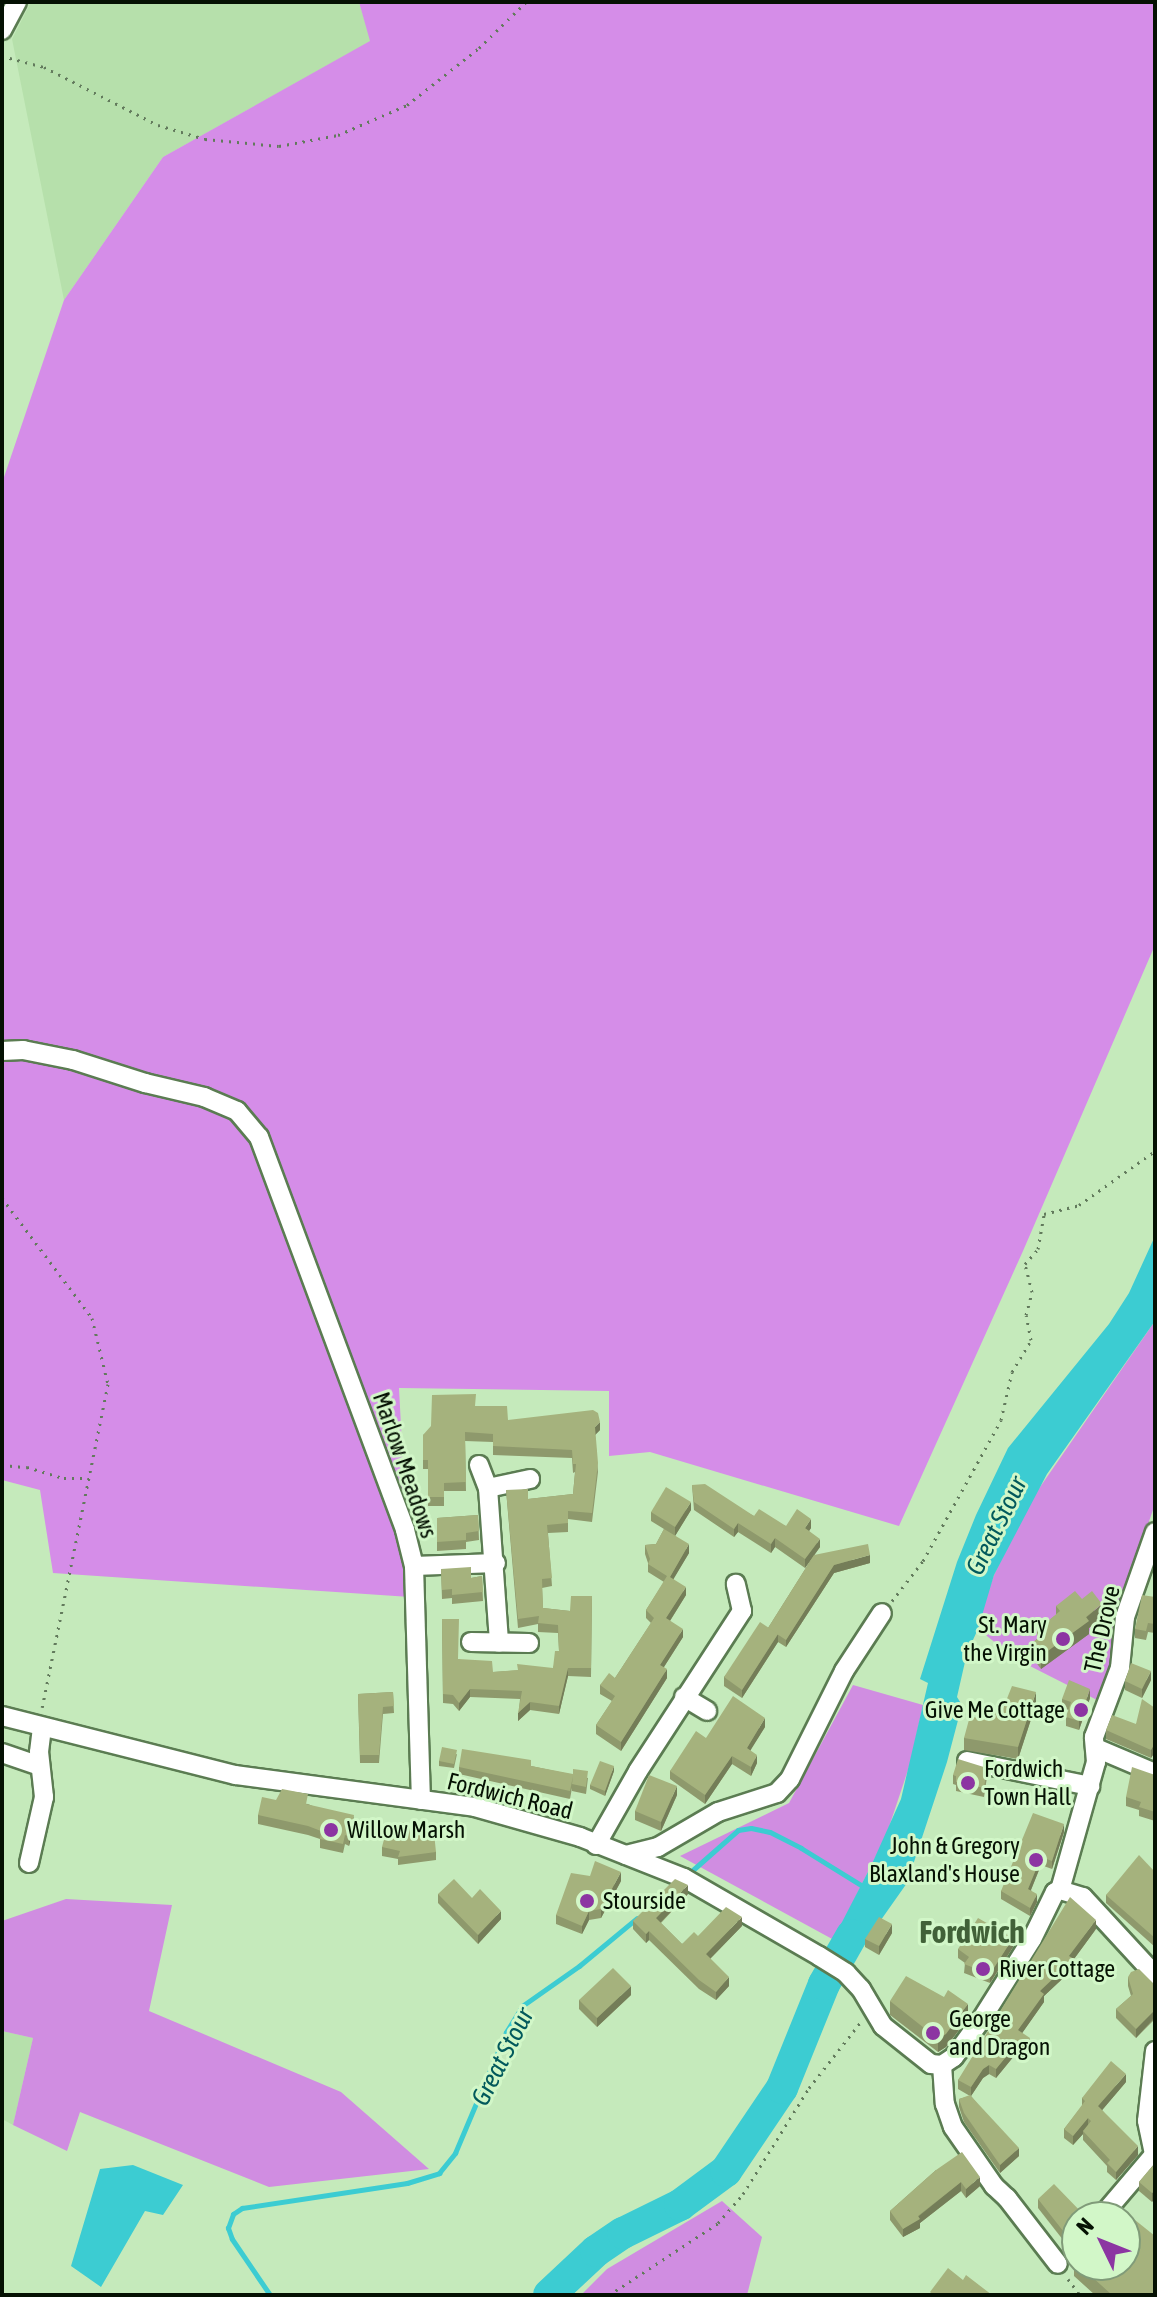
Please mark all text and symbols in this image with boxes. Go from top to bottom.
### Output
street label: Marlow Meadows [367,1388,443,1542]
water label: Great Stour [960,1472,1034,1580]
street label: The Drove [1078,1583,1126,1675]
place label: St. Mary the Virgin [963,1611,1047,1667]
marker: St. Mary the Virgin [1054,1630,1072,1648]
place label: Give Me Cottage [925,1696,1065,1724]
marker: Give Me Cottage [1072,1701,1090,1719]
place label: Fordwich Town Hall [984,1755,1071,1811]
street label: Fordwich Road [444,1766,576,1826]
marker: Fordwich Town Hall [959,1774,977,1792]
place label: Willow Marsh [347,1816,465,1844]
marker: Willow Marsh [322,1821,340,1839]
place label: John & Gregory Blaxland's House [869,1832,1020,1888]
marker: John & Gregory Blaxland's House [1027,1851,1045,1869]
place label: Stourside [603,1887,686,1915]
marker: Stourside [578,1892,596,1910]
district label: Fordwich [919,1913,1025,1951]
place label: River Cottage [999,1955,1115,1983]
marker: River Cottage [974,1960,992,1978]
water label: Great Stour [465,2003,541,2111]
place label: George and Dragon [949,2005,1050,2061]
marker: George and Dragon [924,2024,942,2042]
north arrow [1061,2201,1141,2281]
text: N [1071,2212,1099,2240]

